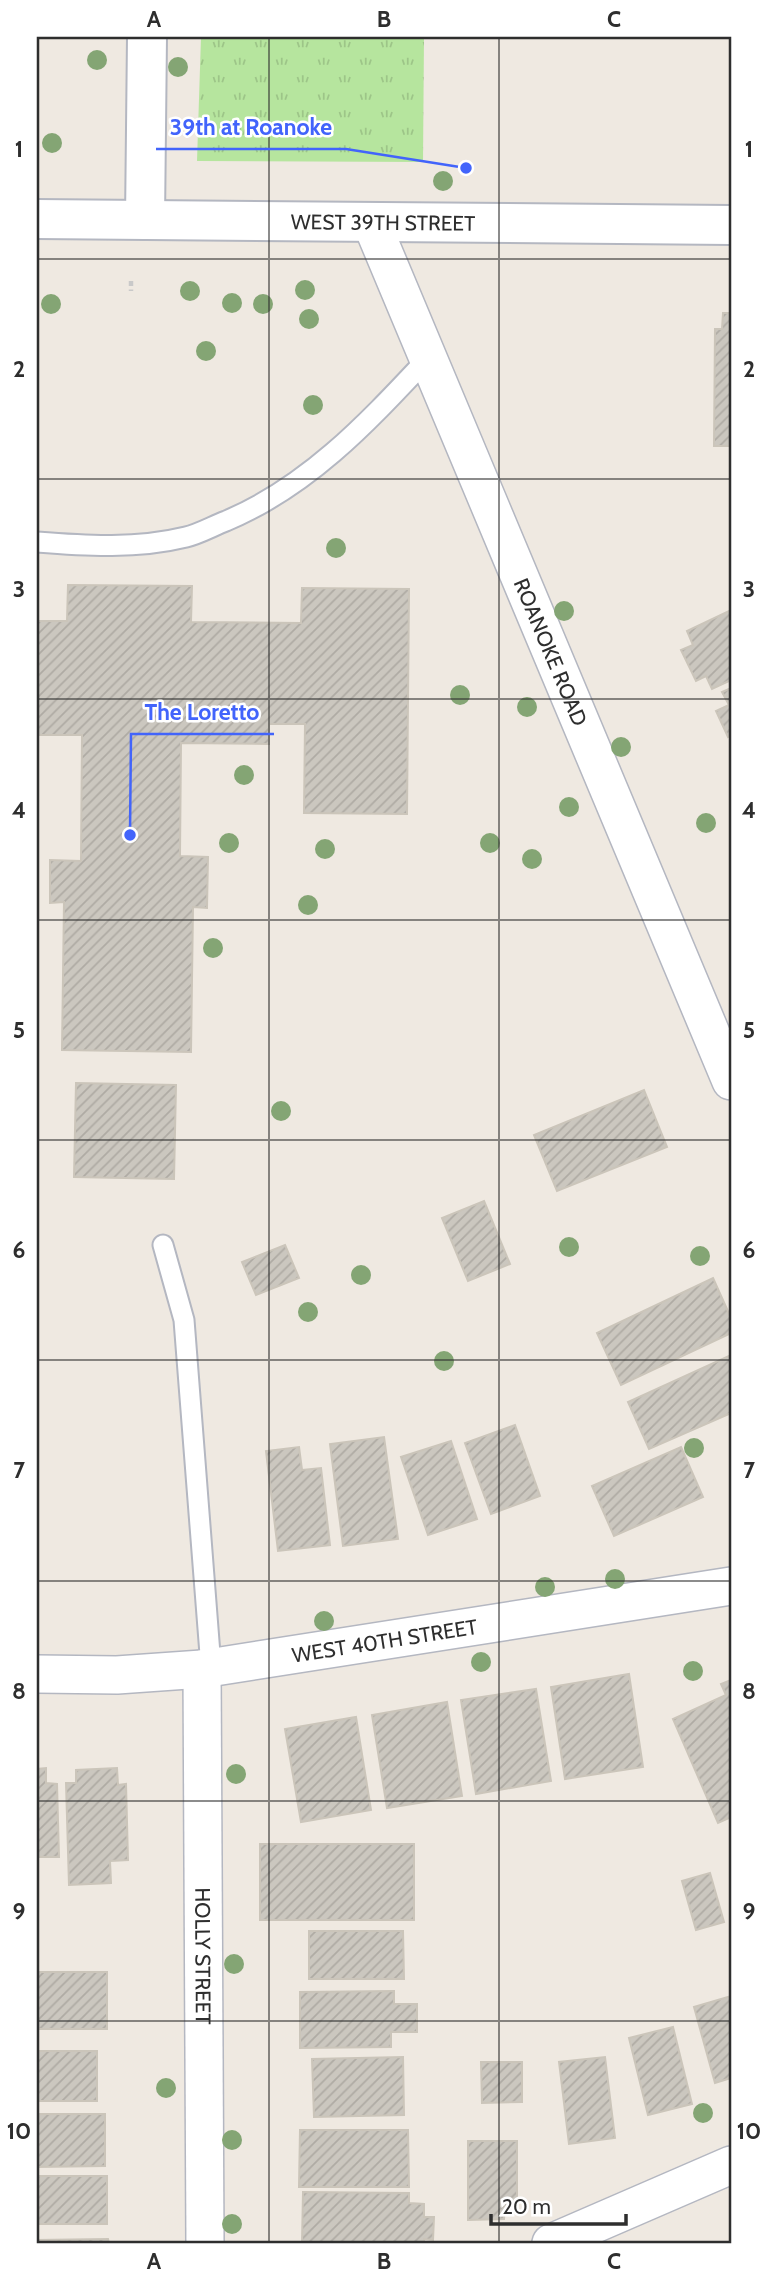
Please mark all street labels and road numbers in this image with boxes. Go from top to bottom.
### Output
street label: WEST 39TH STREET [291,209,475,235]
street label: ROANOKE ROAD [509,574,593,729]
street label: WEST 40TH STREET [290,1613,479,1667]
street label: HOLLY STREET [191,1887,216,2025]

